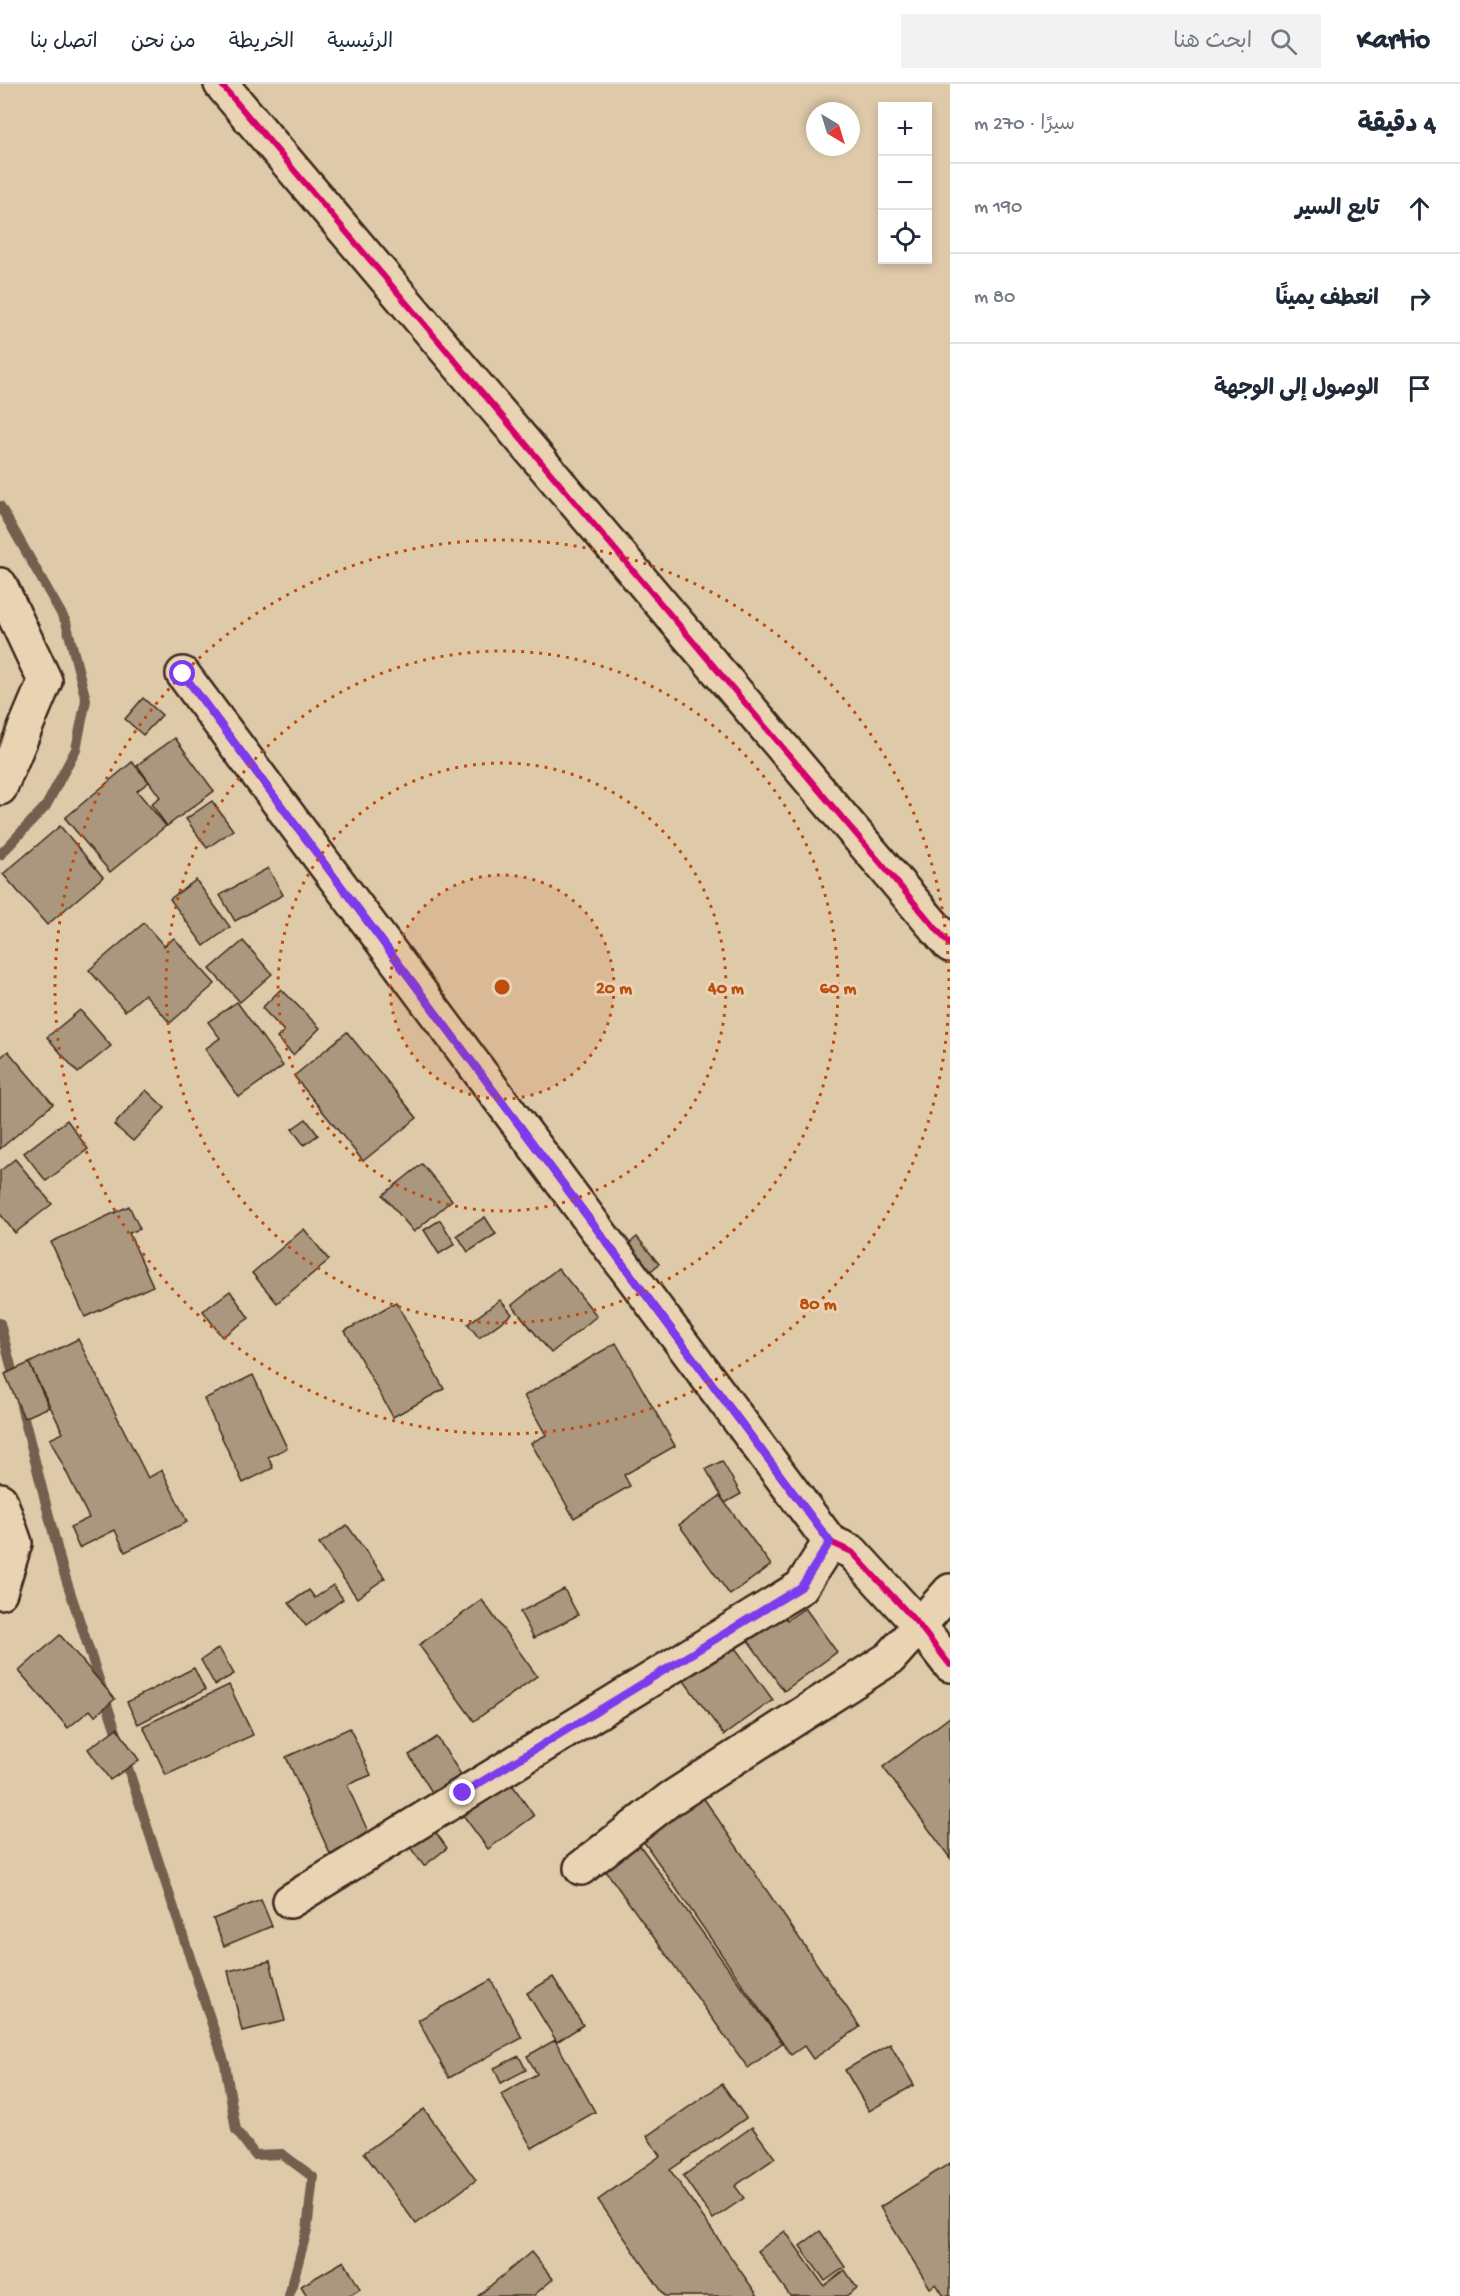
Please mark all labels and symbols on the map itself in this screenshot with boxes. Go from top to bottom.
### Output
north arrow [806,102,860,156]
route start [169,660,195,686]
centre of rings [492,977,512,997]
text: 20 m [596,979,632,1000]
text: 40 m [707,979,744,1000]
text: 60 m [820,979,856,1000]
text: 80 m [799,1295,837,1316]
route end [449,1779,475,1805]

